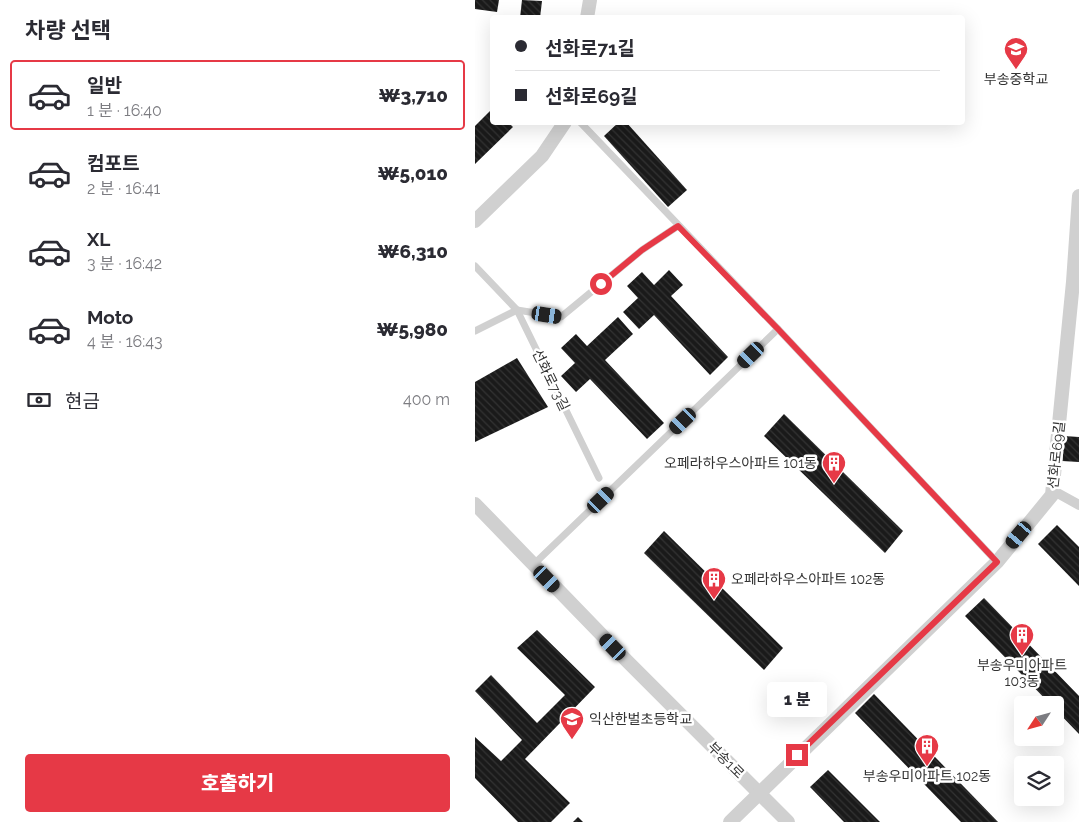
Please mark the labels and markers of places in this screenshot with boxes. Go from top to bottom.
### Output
school or university icon: 부송중학교 [1003,36,1029,70]
place label: 부송중학교 [984,71,1048,87]
building icon: 오페라하우스아파트 101동 [821,450,847,484]
place label: 오페라하우스아파트 101동 [664,455,817,471]
building icon: 오페라하우스아파트 102동 [701,566,727,600]
place label: 오페라하우스아파트 102동 [731,571,885,587]
building icon: 부송우미아파트 103동 [1009,622,1035,656]
place label: 부송우미아파트 103동 [977,657,1067,689]
school or university icon: 익산한벌초등학교 [559,706,585,740]
place label: 익산한벌초등학교 [589,711,692,727]
building icon: 부송우미아파트 102동 [914,733,940,767]
place label: 부송우미아파트 102동 [863,768,991,784]

